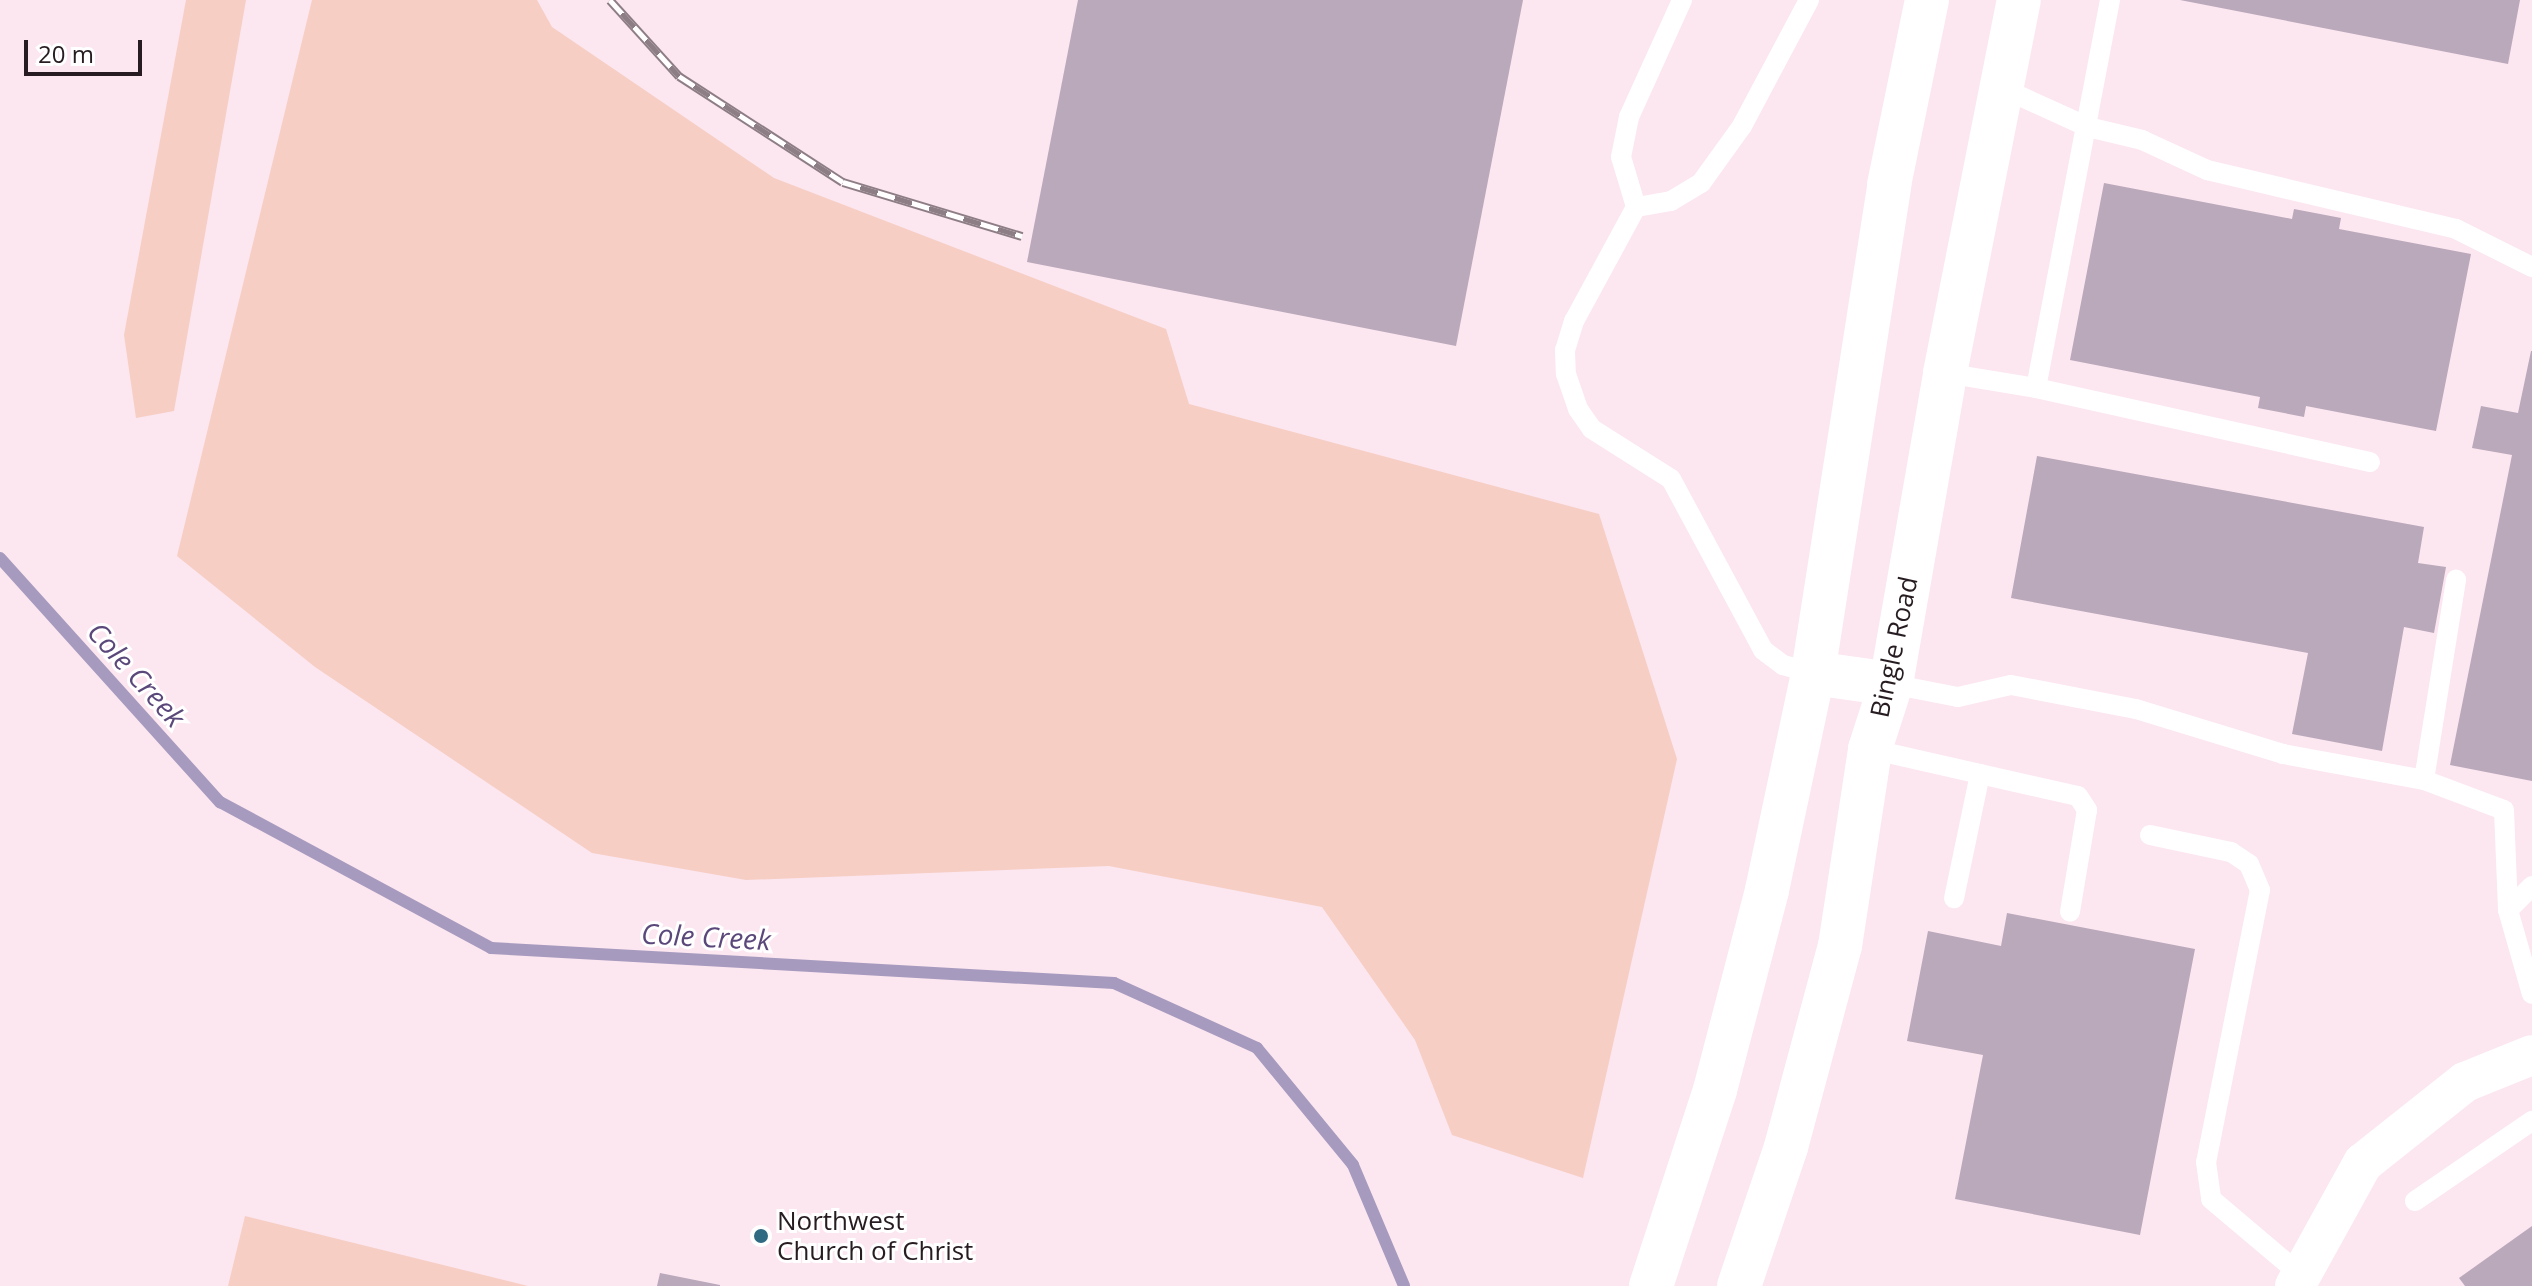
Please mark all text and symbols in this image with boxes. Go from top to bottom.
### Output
scale bar [28,24,146,74]
text: 20 m [38,37,94,70]
street label: Bingle Road [1864,574,1924,720]
water label: Cole Creek [81,615,193,733]
water label: Cole Creek [640,916,772,956]
place label: Northwest Church of Christ [777,1205,973,1266]
marker: Northwest Church of Christ [752,1227,770,1245]

